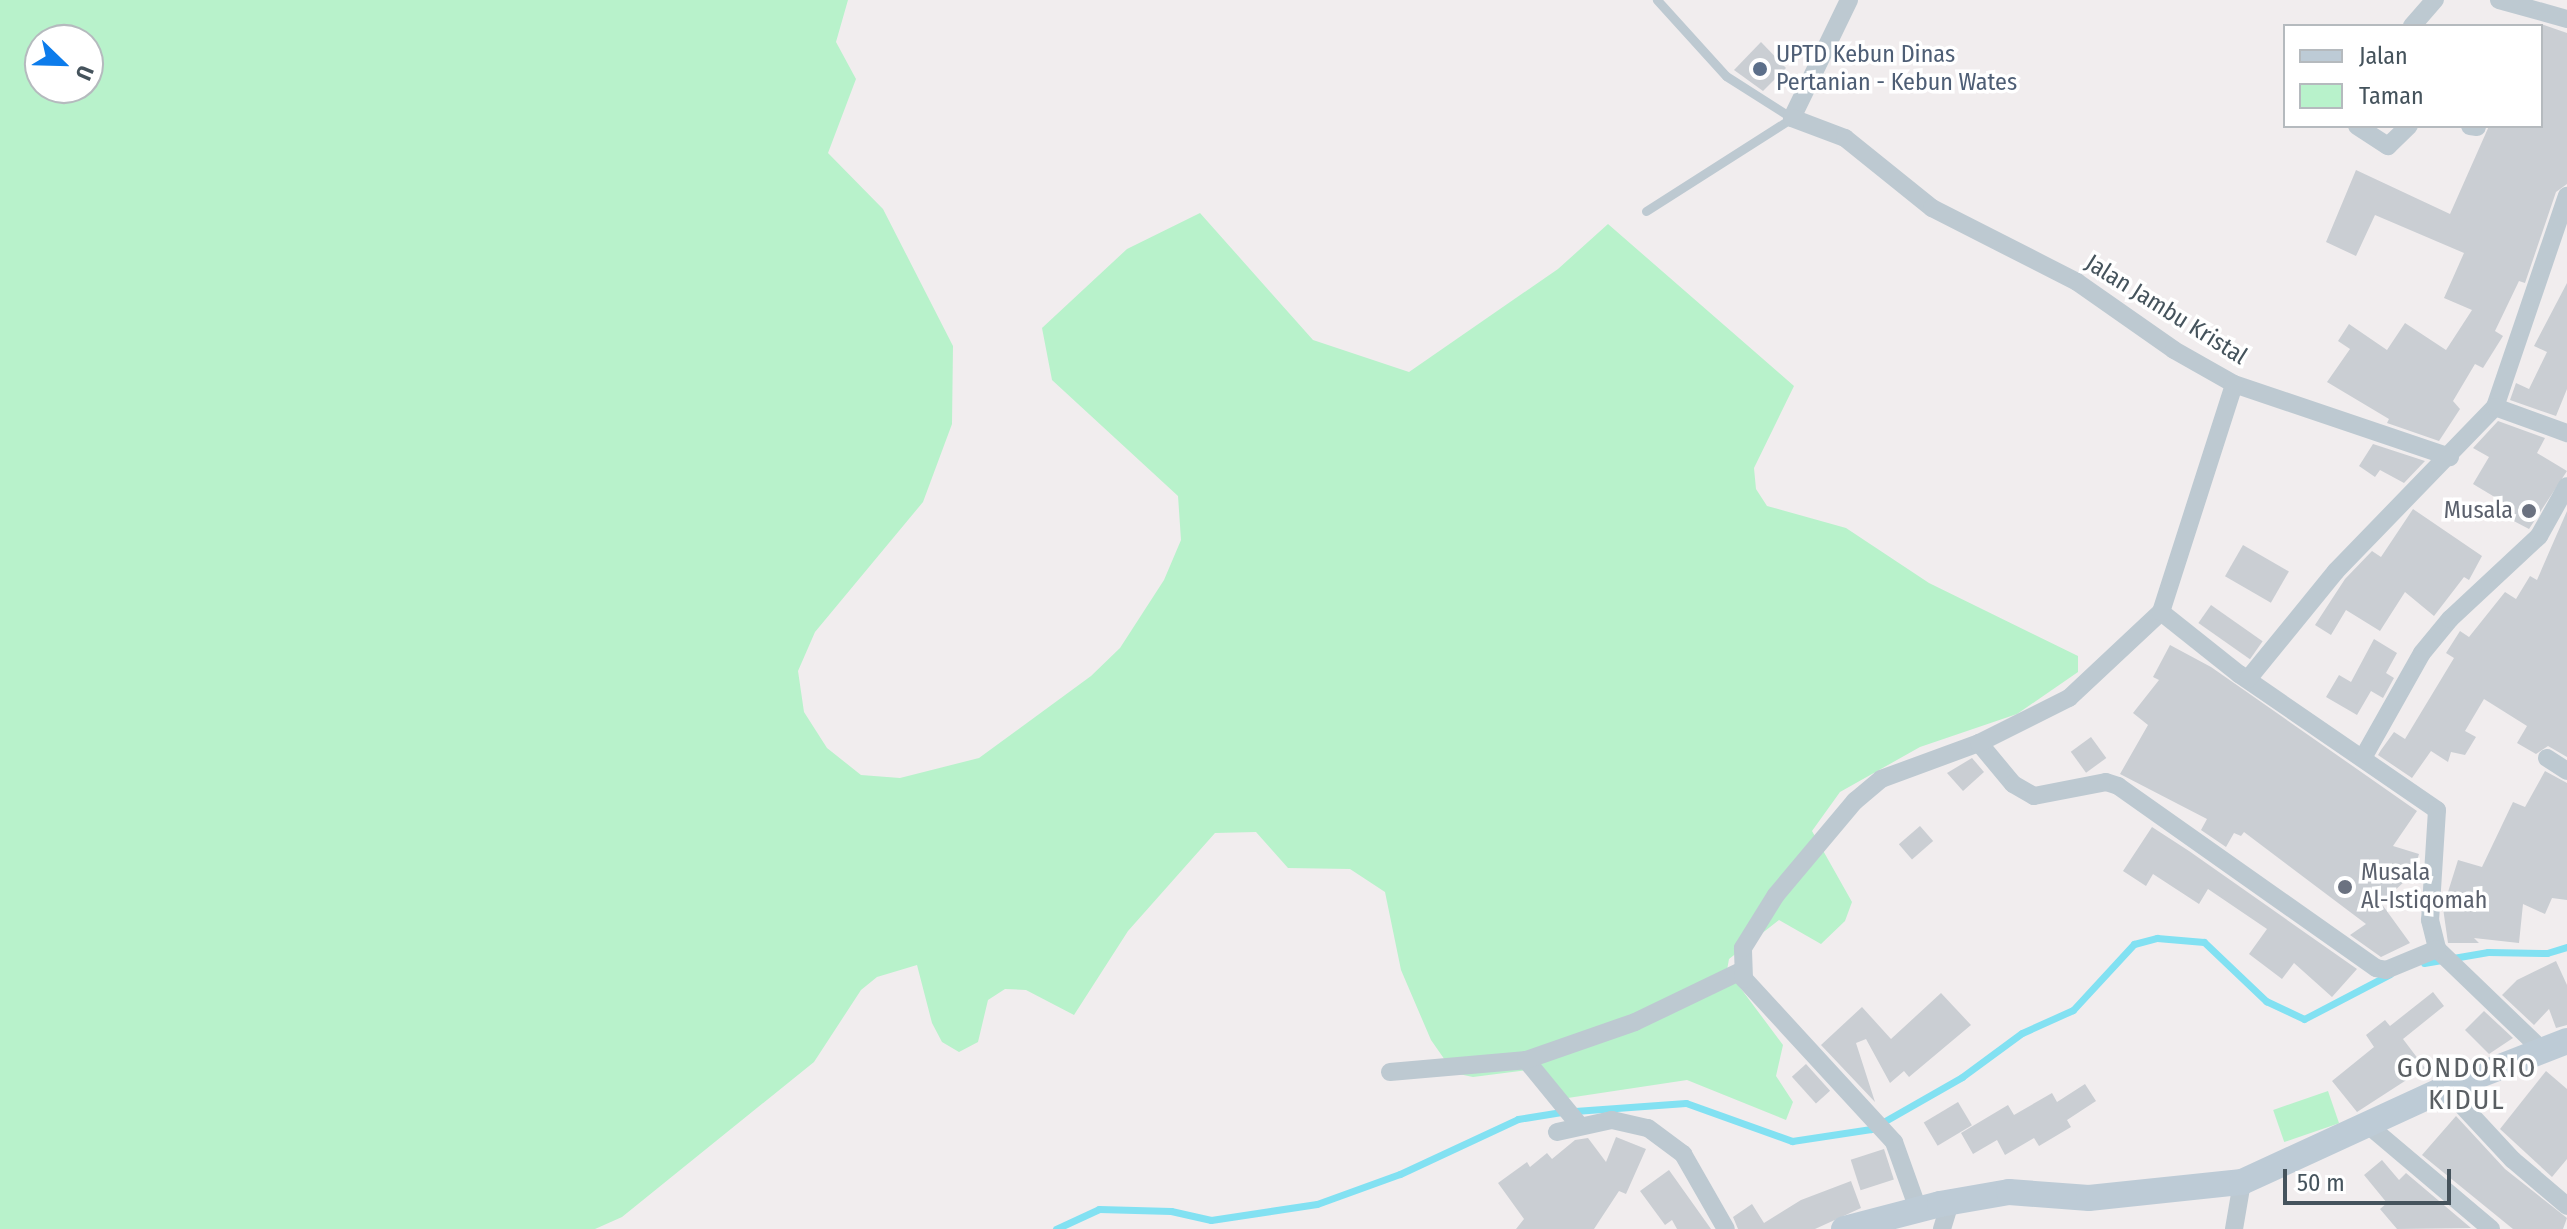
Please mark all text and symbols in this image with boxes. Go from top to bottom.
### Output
north arrow [24,24,104,104]
legend [2283,24,2543,128]
place label: UPTD Kebun Dinas Pertanian - Kebun Wates [1776,41,2017,97]
text: Jalan [2359,42,2408,70]
marker: UPTD Kebun Dinas Pertanian - Kebun Wates [1751,60,1769,78]
text: U [70,62,100,84]
text: Taman [2359,82,2424,110]
street label: Jalan Jambu Kristal [2080,249,2252,371]
place label: Musala [2444,497,2513,525]
marker: Musala [2520,502,2538,520]
place label: Musala Al-Istiqomah [2361,859,2487,915]
marker: Musala Al-Istiqomah [2336,878,2354,896]
district label: GONDORIO KIDUL [2397,1051,2537,1117]
scale bar [2287,1153,2455,1203]
text: 50 m [2297,1169,2345,1197]

